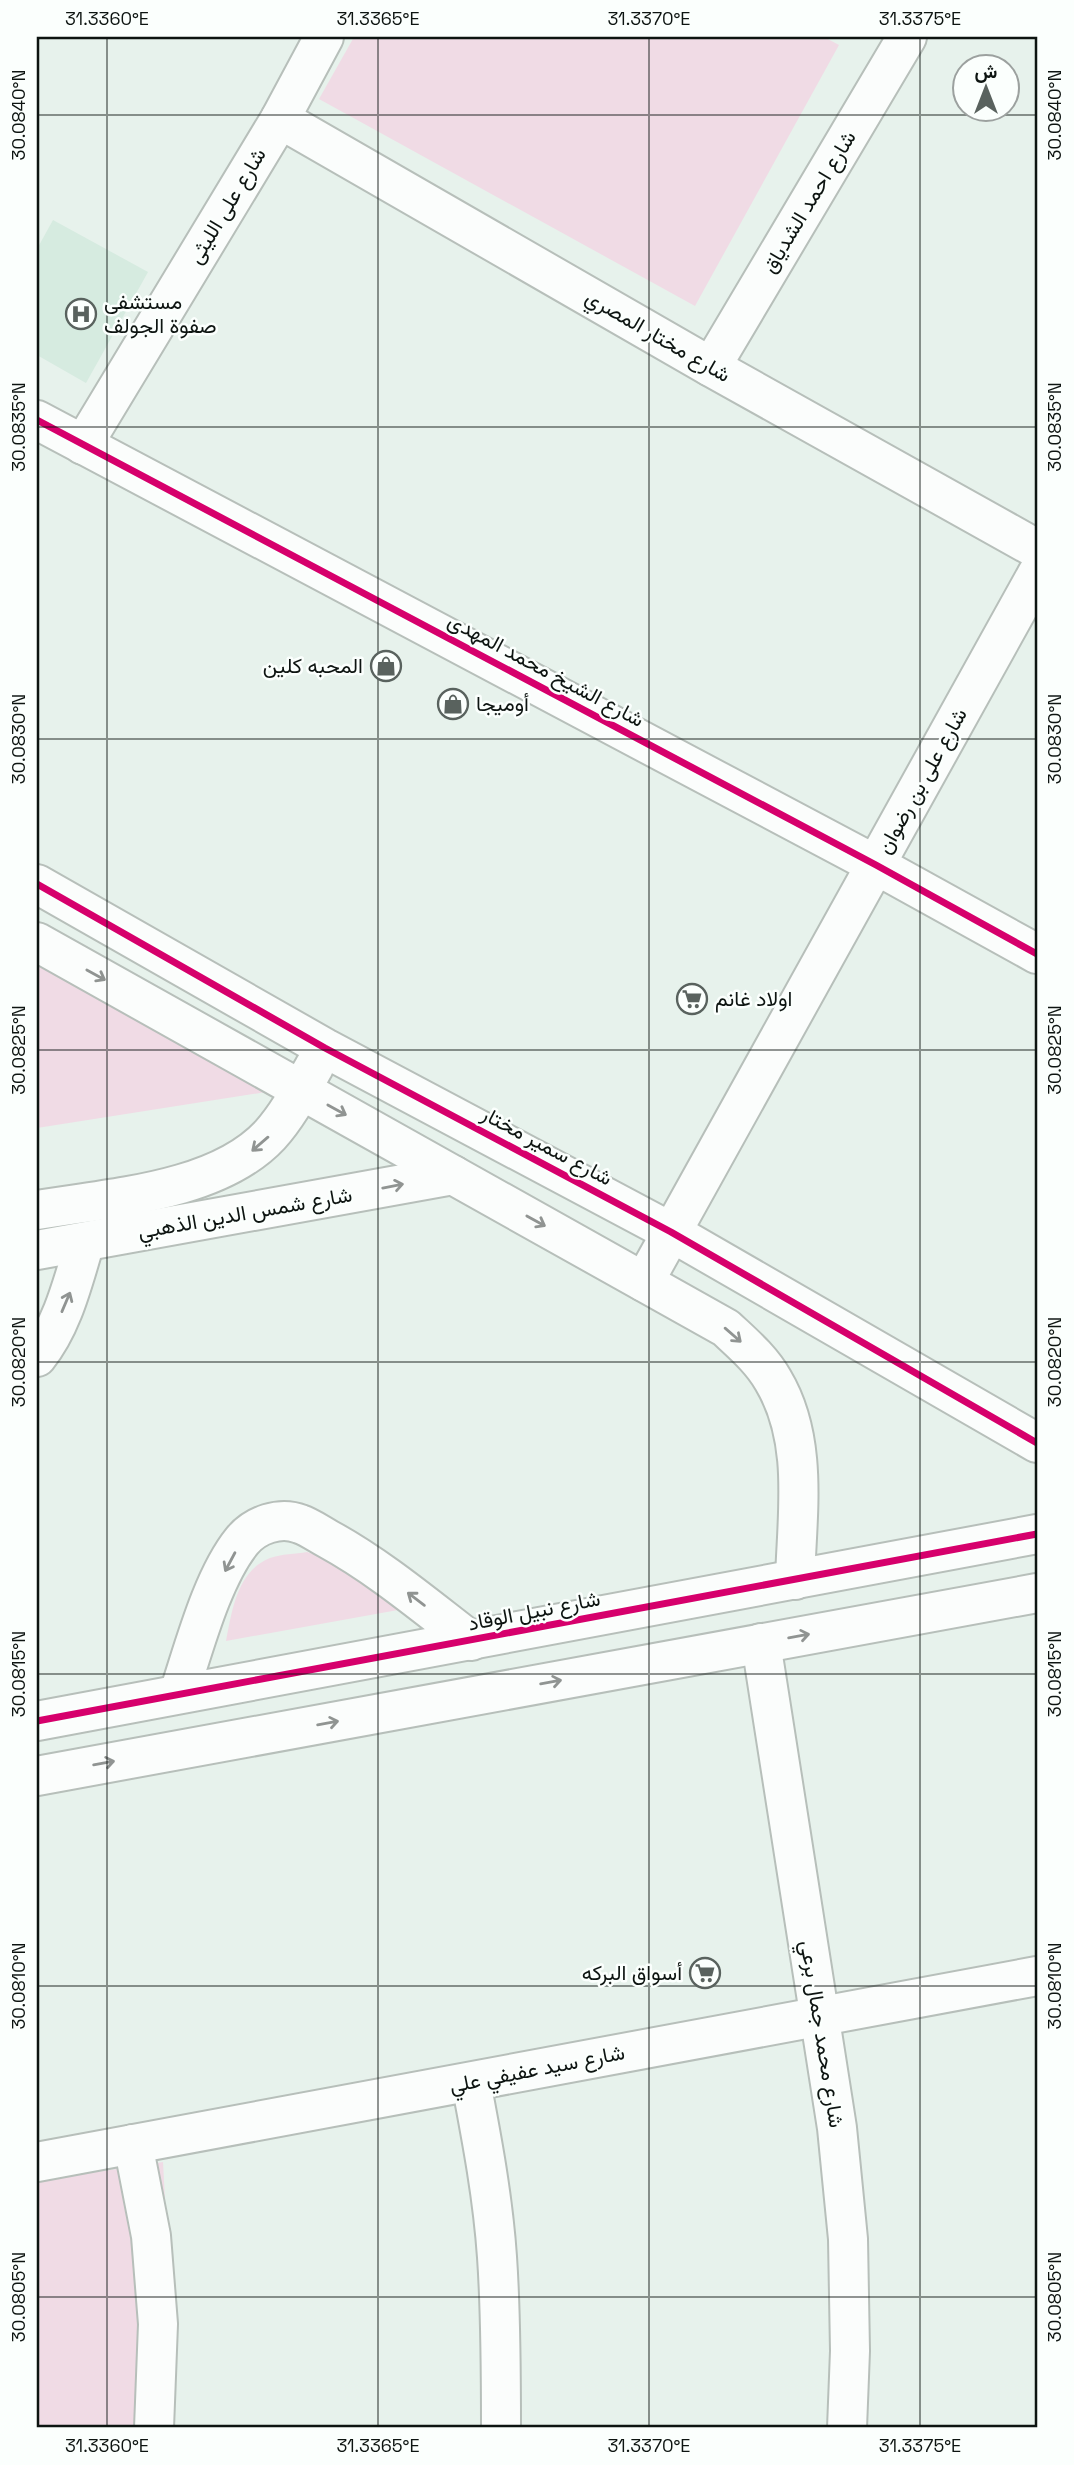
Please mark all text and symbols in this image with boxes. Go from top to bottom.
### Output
text: 31.3360°E [65,7,149,30]
text: 31.3365°E [336,7,420,30]
text: 31.3370°E [608,7,690,30]
text: 31.3375°E [879,7,961,30]
north arrow [951,52,1021,122]
text: ش [975,59,998,84]
text: 30.0840°N [7,70,30,160]
text: 30.0840°N [1043,70,1066,160]
street label: شارع احمد الشدياق [755,126,863,278]
street label: شارع على الليثى [181,143,273,269]
street label: شارع مختار المصري [579,283,736,392]
place label: مستشفى صفوة الجولف [104,288,217,339]
hospital icon: مستشفى صفوة الجولف [64,297,98,331]
text: 30.0835°N [7,382,30,472]
text: 30.0835°N [1043,382,1066,472]
street label: شارع الشيخ محمد المهدى [443,606,649,734]
shop icon: المحبه كلين [369,649,403,683]
place label: المحبه كلين [263,652,363,679]
shop icon: أوميجا [436,687,470,721]
place label: أوميجا [476,690,529,717]
text: 30.0830°N [7,694,30,784]
text: 30.0830°N [1043,694,1066,784]
street label: شارع على بن رضوان [870,703,974,859]
one-way arrow [86,968,106,982]
supermarket icon: اولاد غانم [675,982,709,1016]
place label: اولاد غانم [715,985,792,1013]
text: 30.0825°N [7,1005,30,1095]
text: 30.0825°N [1043,1005,1066,1095]
street label: شارع سمير مختار [476,1099,617,1192]
one-way arrow [327,1103,347,1117]
one-way arrow [251,1136,269,1152]
one-way arrow [381,1179,404,1192]
street label: شارع شمس الدين الذهبي [136,1180,355,1249]
one-way arrow [525,1215,546,1228]
one-way arrow [60,1291,73,1313]
text: 30.0820°N [7,1317,30,1407]
text: 30.0820°N [1043,1317,1066,1407]
one-way arrow [724,1327,742,1343]
one-way arrow [223,1551,237,1571]
street label: شارع نبيل الوقاد [466,1584,602,1638]
one-way arrow [408,1592,426,1607]
one-way arrow [787,1629,810,1643]
text: 30.0815°N [7,1631,30,1717]
text: 30.0815°N [1043,1631,1066,1717]
one-way arrow [540,1674,562,1688]
one-way arrow [316,1715,339,1729]
one-way arrow [92,1756,115,1770]
street label: شارع محمد جمال برعي [790,1938,851,2130]
text: 30.0810°N [7,1942,30,2030]
text: 30.0810°N [1043,1942,1066,2030]
supermarket icon: أسواق البركه [688,1956,722,1990]
place label: أسواق البركه [582,1959,682,1986]
street label: شارع سيد عفيفي علي [447,2038,628,2103]
text: 30.0805°N [7,2252,30,2342]
text: 30.0805°N [1043,2252,1066,2342]
text: 31.3360°E [65,2434,149,2457]
text: 31.3365°E [336,2434,420,2457]
text: 31.3370°E [608,2434,690,2457]
text: 31.3375°E [879,2434,961,2457]

